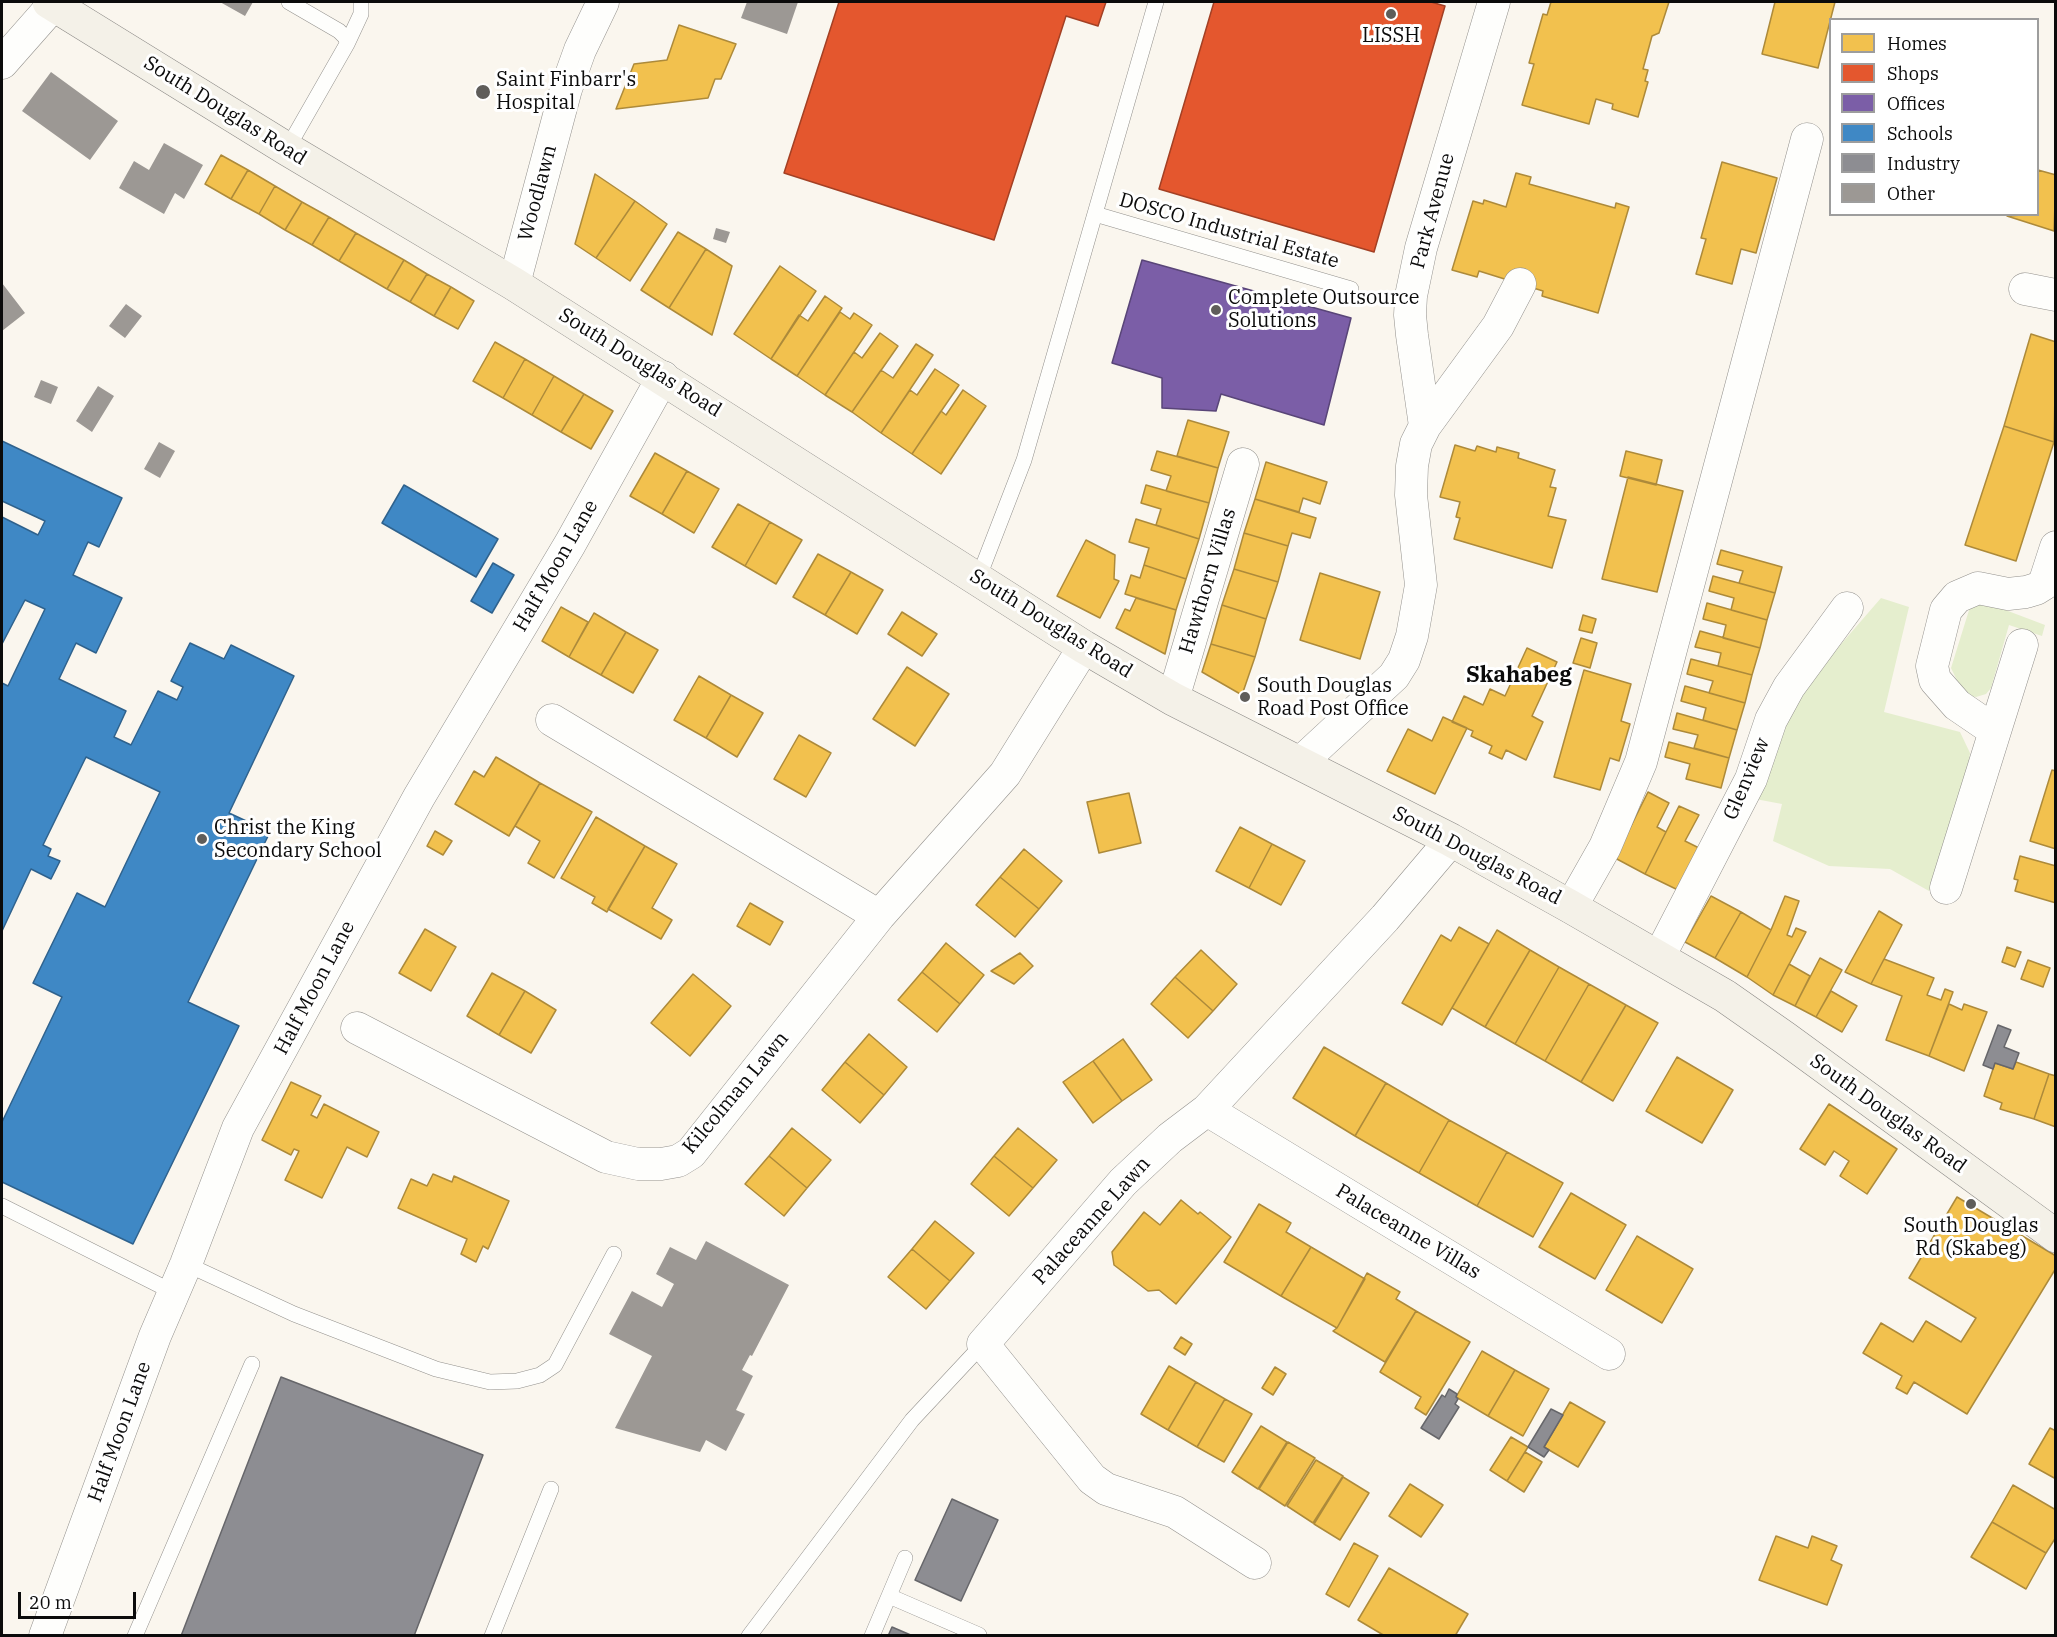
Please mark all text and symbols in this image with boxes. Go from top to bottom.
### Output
marker: LISSH [1384,7,1398,21]
legend [1829,18,2039,216]
place label: LISSH [1362,24,1420,48]
text: Homes [1887,32,1947,55]
street label: South Douglas Road [139,51,311,171]
text: Shops [1887,62,1939,85]
place label: Saint Finbarr's Hospital [496,68,636,115]
marker: Saint Finbarr's Hospital [474,83,492,101]
text: Offices [1887,92,1945,115]
text: Schools [1887,122,1953,145]
street label: Woodlawn [514,142,562,244]
street label: Park Avenue [1406,151,1460,271]
text: Industry [1887,152,1960,175]
text: Other [1887,182,1935,205]
street label: DOSCO Industrial Estate [1116,188,1342,274]
place label: Complete Outsource Solutions [1228,286,1419,333]
street label: South Douglas Road [554,303,726,423]
marker: Complete Outsource Solutions [1209,303,1223,317]
street label: Half Moon Lane [509,496,603,636]
street label: Hawthorn Villas [1174,505,1242,657]
street label: South Douglas Road [965,564,1137,684]
district label: Skahabeg [1466,663,1572,689]
place label: South Douglas Road Post Office [1257,674,1409,721]
marker: South Douglas Road Post Office [1238,690,1252,704]
street label: Glenview [1719,734,1775,824]
street label: South Douglas Road [1389,801,1565,911]
place label: Christ the King Secondary School [214,816,382,863]
marker: Christ the King Secondary School [195,832,209,846]
street label: Half Moon Lane [270,917,360,1059]
street label: Kilcolman Lawn [678,1027,794,1159]
street label: South Douglas Road [1805,1049,1971,1179]
street label: Palaceanne Lawn [1028,1152,1156,1290]
street label: Palaceanne Villas [1331,1179,1485,1285]
marker: South Douglas Rd (Skabeg) [1964,1197,1978,1211]
place label: South Douglas Rd (Skabeg) [1904,1214,2038,1261]
street label: Half Moon Lane [83,1358,157,1506]
scale bar [21,1580,140,1618]
text: 20 m [29,1591,72,1614]

